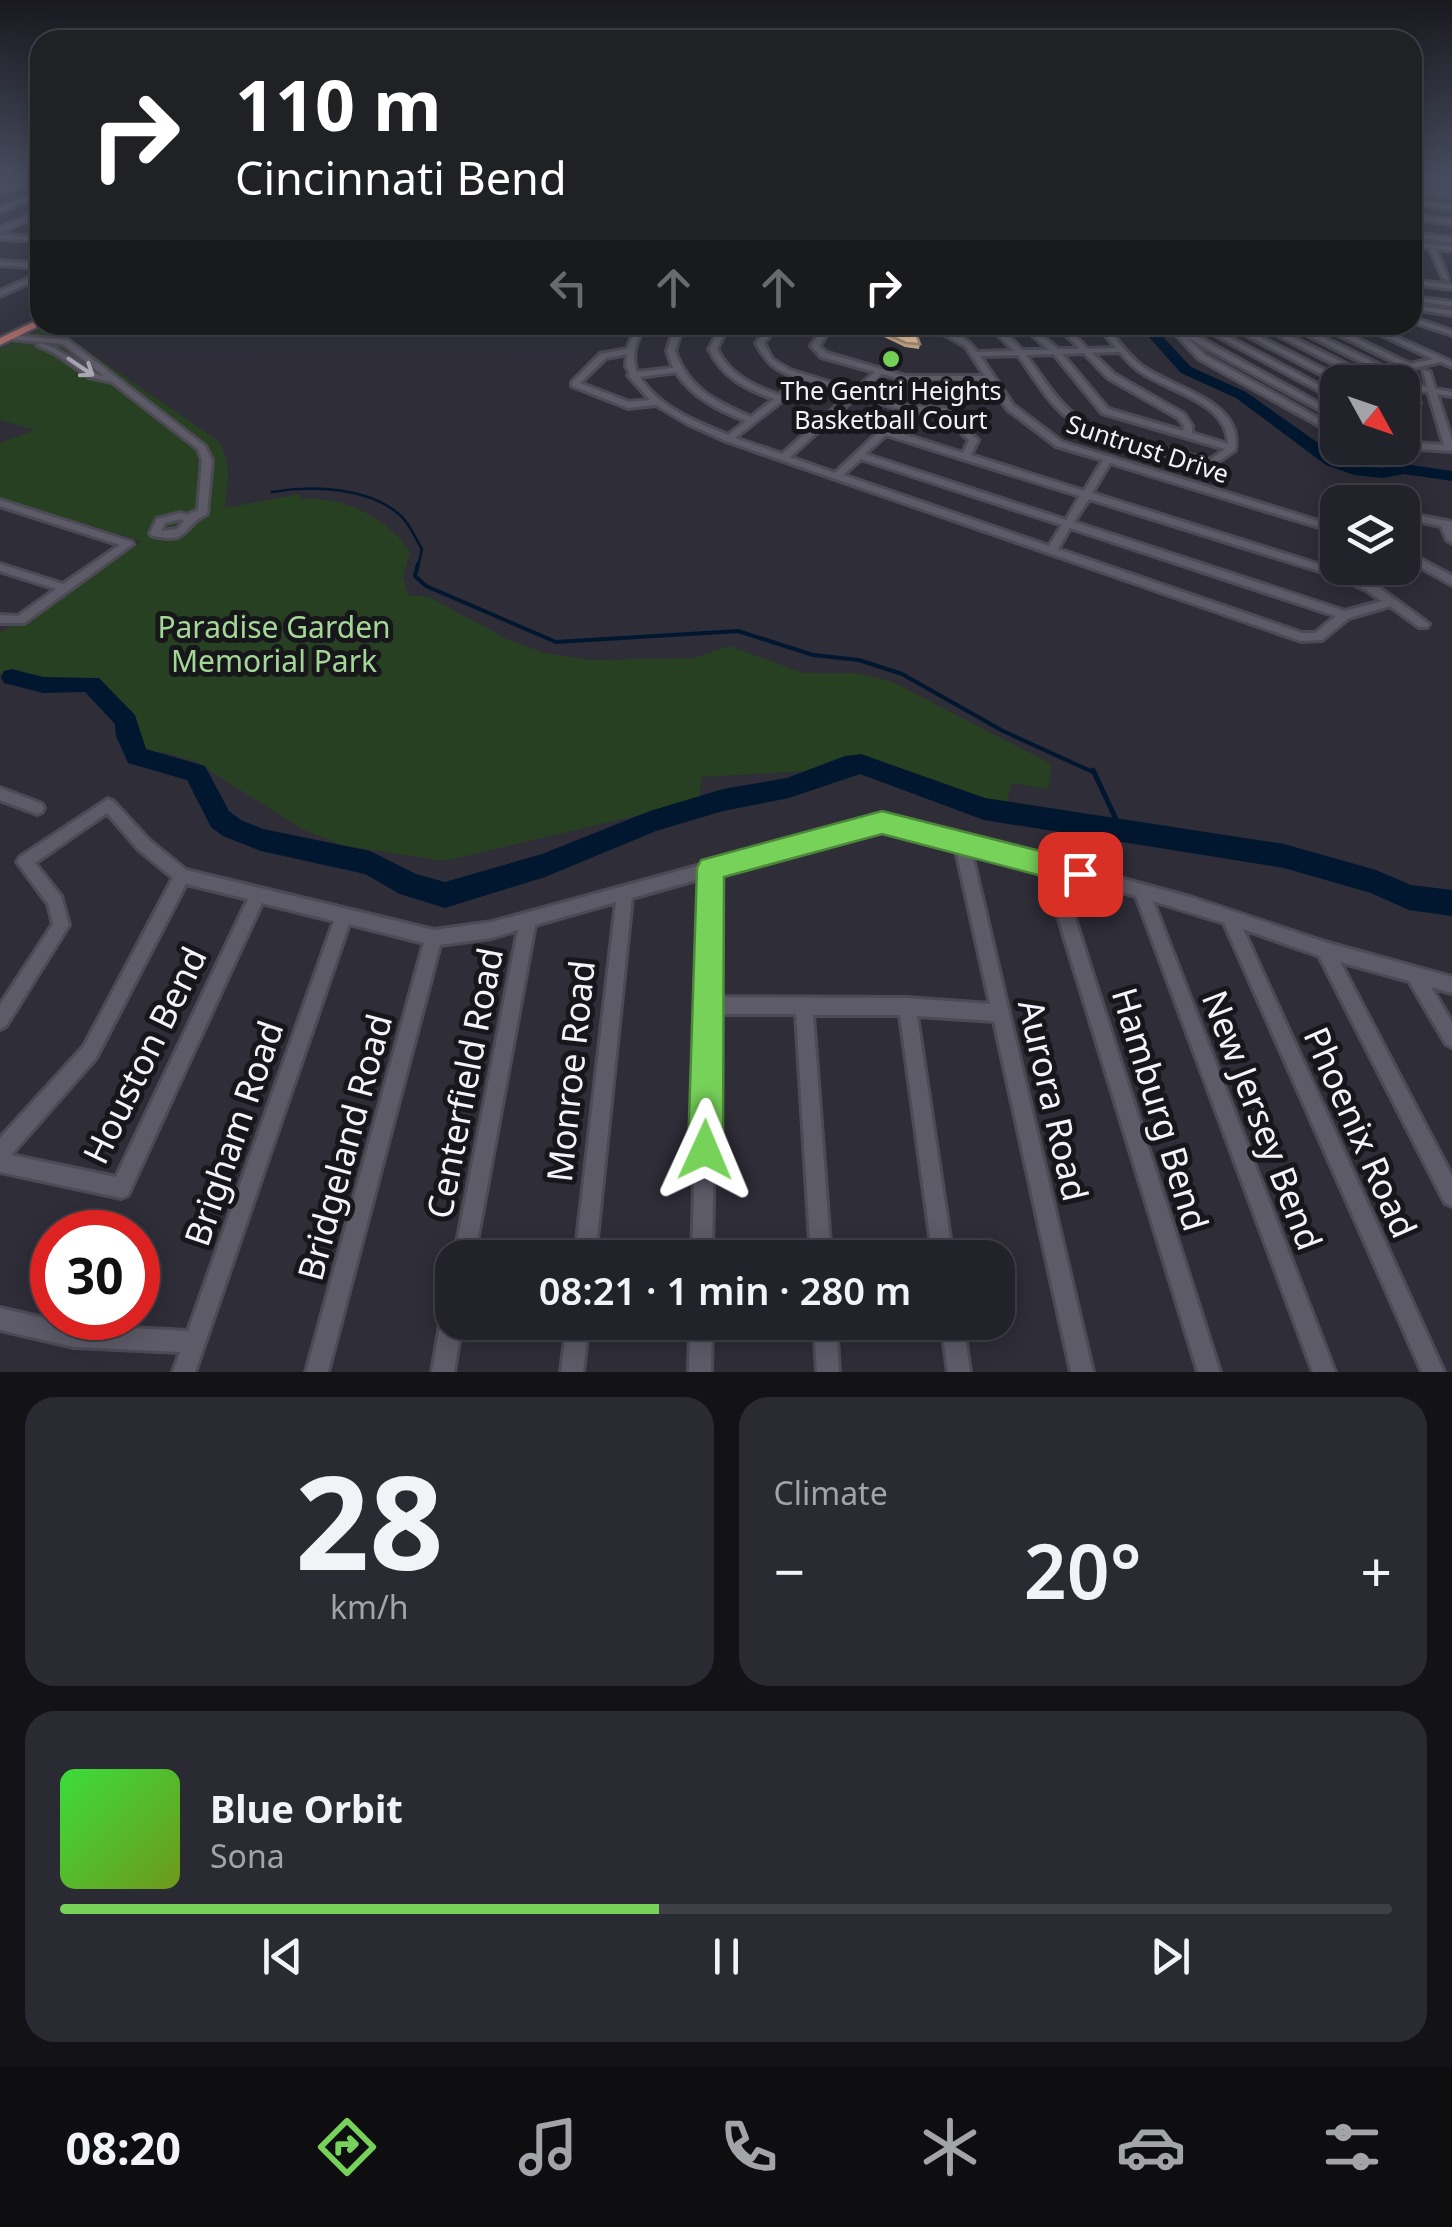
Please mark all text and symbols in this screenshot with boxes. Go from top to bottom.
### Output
text: 110 m [235,56,442,152]
icon: right [70,70,200,200]
text: Cincinnati Bend [235,147,567,208]
icon: left [541,260,596,315]
icon: ahead [646,260,701,315]
icon: ahead [751,260,806,315]
icon: right [856,260,911,315]
marker: The Gentri Heights Basketball Court [880,348,902,370]
one-way arrow [66,356,94,377]
north arrow [1320,365,1420,465]
map controls [1320,365,1420,585]
place label: The Gentri Heights Basketball Court [781,373,1001,436]
street label: Suntrust Drive [1062,406,1234,490]
button: layers [1320,485,1420,585]
park label: Paradise Garden Memorial Park [157,606,391,681]
pin [1038,832,1123,917]
icon: arrive [1053,847,1108,902]
street label: Houston Bend [71,939,217,1171]
street label: Centerfield Road [415,944,513,1222]
street label: Monroe Road [535,958,605,1184]
street label: Hamburg Bend [1102,982,1220,1236]
street label: New Jersey Bend [1192,983,1334,1257]
street label: Aurora Road [1008,995,1100,1205]
street label: Bridgeland Road [286,1009,402,1285]
street label: Brigham Road [173,1014,293,1252]
street label: Phoenix Road [1294,1019,1428,1245]
position arrow [653,1098,757,1202]
speed limit sign: 30 [30,1210,160,1340]
text: 08:21 · 1 min · 280 m [539,1264,911,1316]
text: 28 [295,1431,444,1608]
text: Climate [774,1471,888,1514]
text: 20° [1024,1519,1142,1621]
text: − [774,1533,805,1608]
text: + [1361,1533,1392,1608]
text: km/h [330,1585,409,1628]
text: Blue Orbit [210,1782,403,1834]
text: Sona [210,1834,285,1877]
icon: previous [255,1929,310,1984]
icon: pause [699,1929,754,1984]
icon: next [1143,1929,1198,1984]
icon: directions [312,2112,382,2182]
icon: music [513,2112,583,2182]
icon: phone [714,2112,784,2182]
icon: climate [915,2112,985,2182]
icon: car [1116,2112,1186,2182]
icon: filters [1317,2112,1387,2182]
text: 08:20 [65,2117,181,2178]

